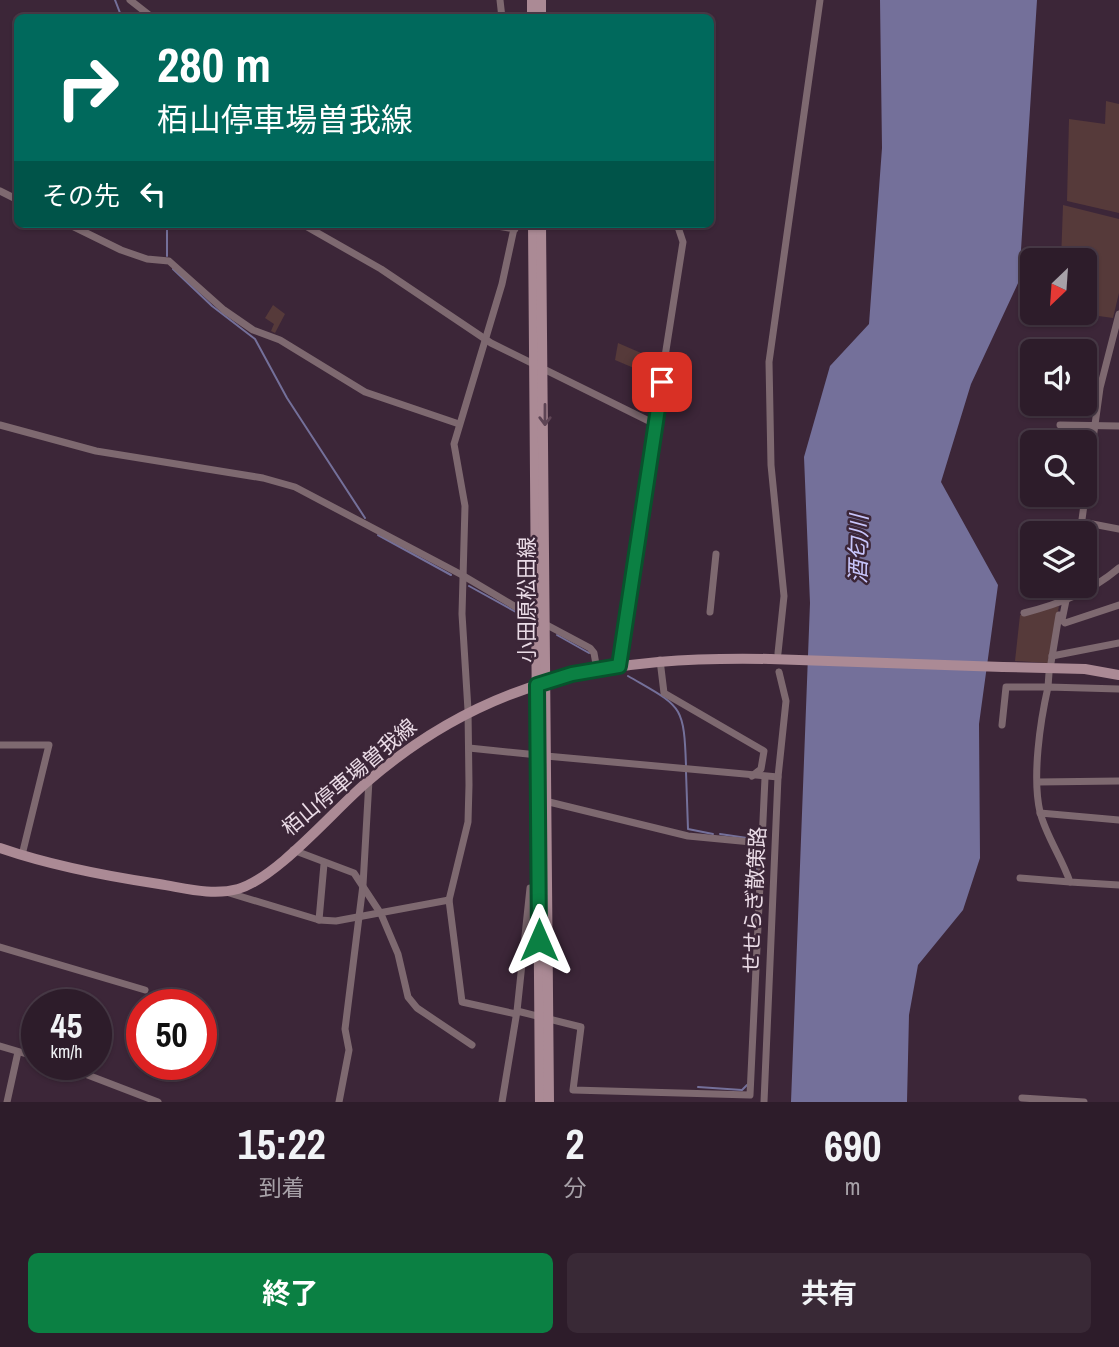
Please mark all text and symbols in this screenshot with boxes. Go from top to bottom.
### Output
text: 280 m [157,31,271,97]
icon: right [42,42,133,133]
text: 栢山停車場曽我線 [157,98,413,141]
icon: left [134,175,172,213]
text: その先 [42,178,120,213]
north arrow [1020,248,1097,326]
map controls [1020,248,1097,598]
button: sound [1020,339,1097,416]
pin [632,352,692,412]
icon: arrive [643,363,681,401]
one-way arrow [538,403,552,426]
button: search [1020,430,1097,507]
water label: 酒匂川 [842,511,874,584]
button: layers [1020,521,1097,598]
street label: 小田原松田線 [512,537,541,663]
street label: 栢山停車場曽我線 [275,712,423,842]
street label: せせらぎ散策路 [736,826,772,974]
position arrow [502,903,576,977]
speed limit sign: 50 [126,989,217,1080]
text: 45 [51,1002,82,1049]
text: km/h [51,1039,83,1064]
text: 15:22 [238,1116,326,1172]
text: 2 [565,1116,584,1172]
text: 690 [824,1118,881,1174]
text: m [845,1171,861,1202]
text: 到着 [259,1172,305,1203]
text: 分 [563,1172,586,1203]
button: 終了 [28,1253,553,1333]
button: 共有 [567,1253,1091,1333]

